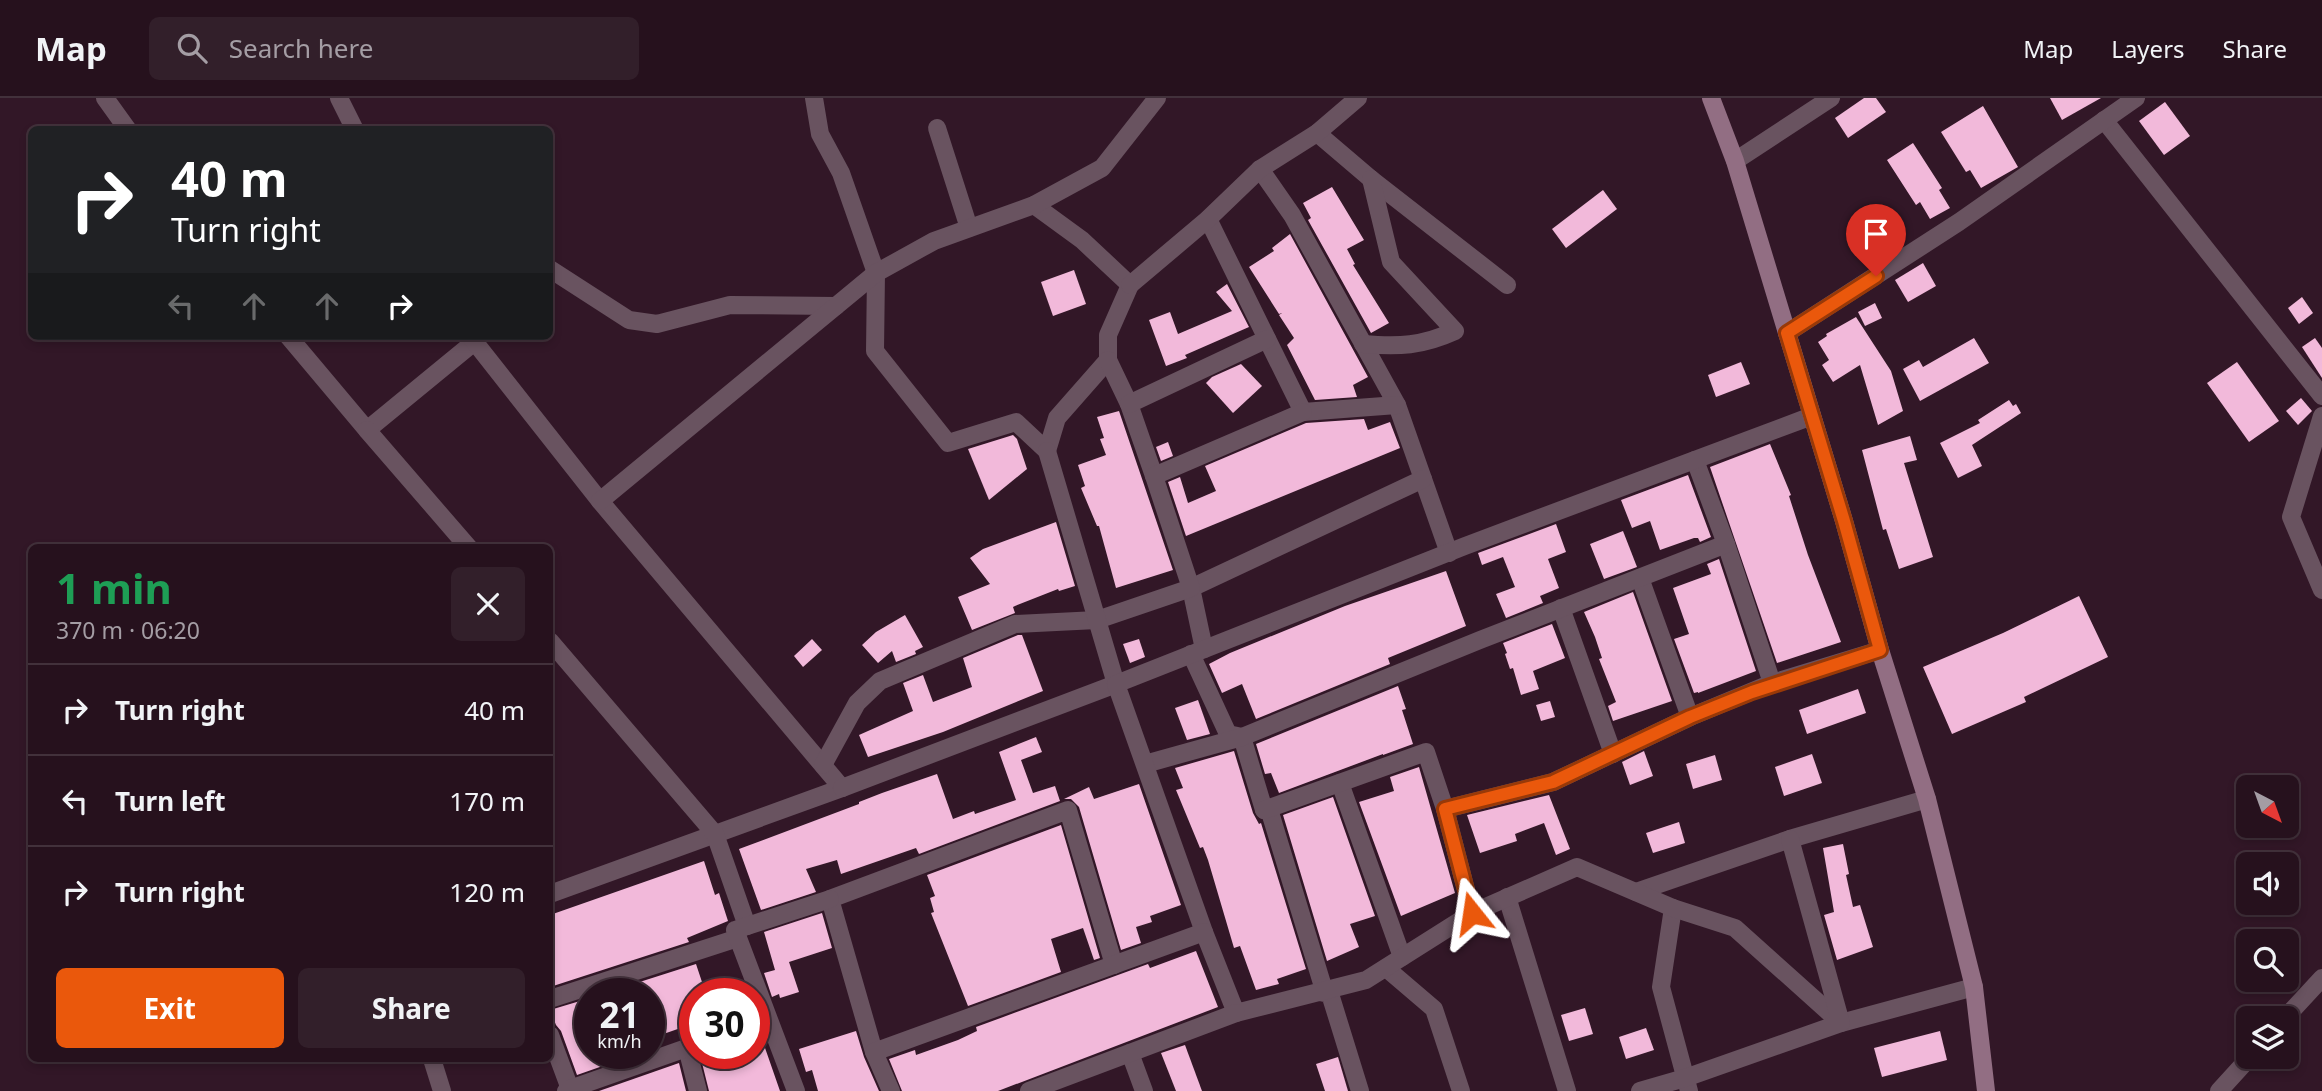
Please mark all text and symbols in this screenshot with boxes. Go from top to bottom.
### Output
search box [149,17,639,80]
text: Map [35,26,107,71]
icon: search [173,29,211,67]
text: Search here [229,30,373,66]
text: Map [2023,32,2073,65]
text: Layers [2111,32,2185,65]
text: Share [2223,32,2287,65]
text: 40 m [171,145,288,211]
icon: right [56,154,147,245]
pin [1846,204,1906,276]
text: Turn right [171,208,321,251]
icon: arrive [1857,215,1895,253]
icon: left [162,287,200,325]
icon: ahead [235,287,273,325]
icon: ahead [308,287,346,325]
icon: right [381,287,419,325]
text: 1 min [56,559,172,616]
button: close [451,567,525,641]
text: 370 m · 06:20 [56,614,200,646]
icon: right [56,691,94,729]
text: Turn right [115,692,245,728]
text: 40 m [464,692,525,728]
north arrow [2236,775,2300,838]
map controls [2236,775,2299,1069]
icon: left [56,782,94,820]
text: Turn left [115,783,226,819]
text: 170 m [449,783,525,819]
button: sound [2236,852,2299,915]
icon: right [56,873,94,911]
text: Turn right [115,874,245,910]
text: 120 m [449,874,525,910]
position arrow [1435,876,1509,950]
button: search [2236,929,2299,992]
button: Exit [56,968,284,1048]
button: Share [298,968,525,1048]
speed limit sign: 30 [679,978,770,1069]
text: 21 [599,991,640,1038]
button: layers [2236,1006,2299,1069]
text: km/h [597,1029,642,1053]

